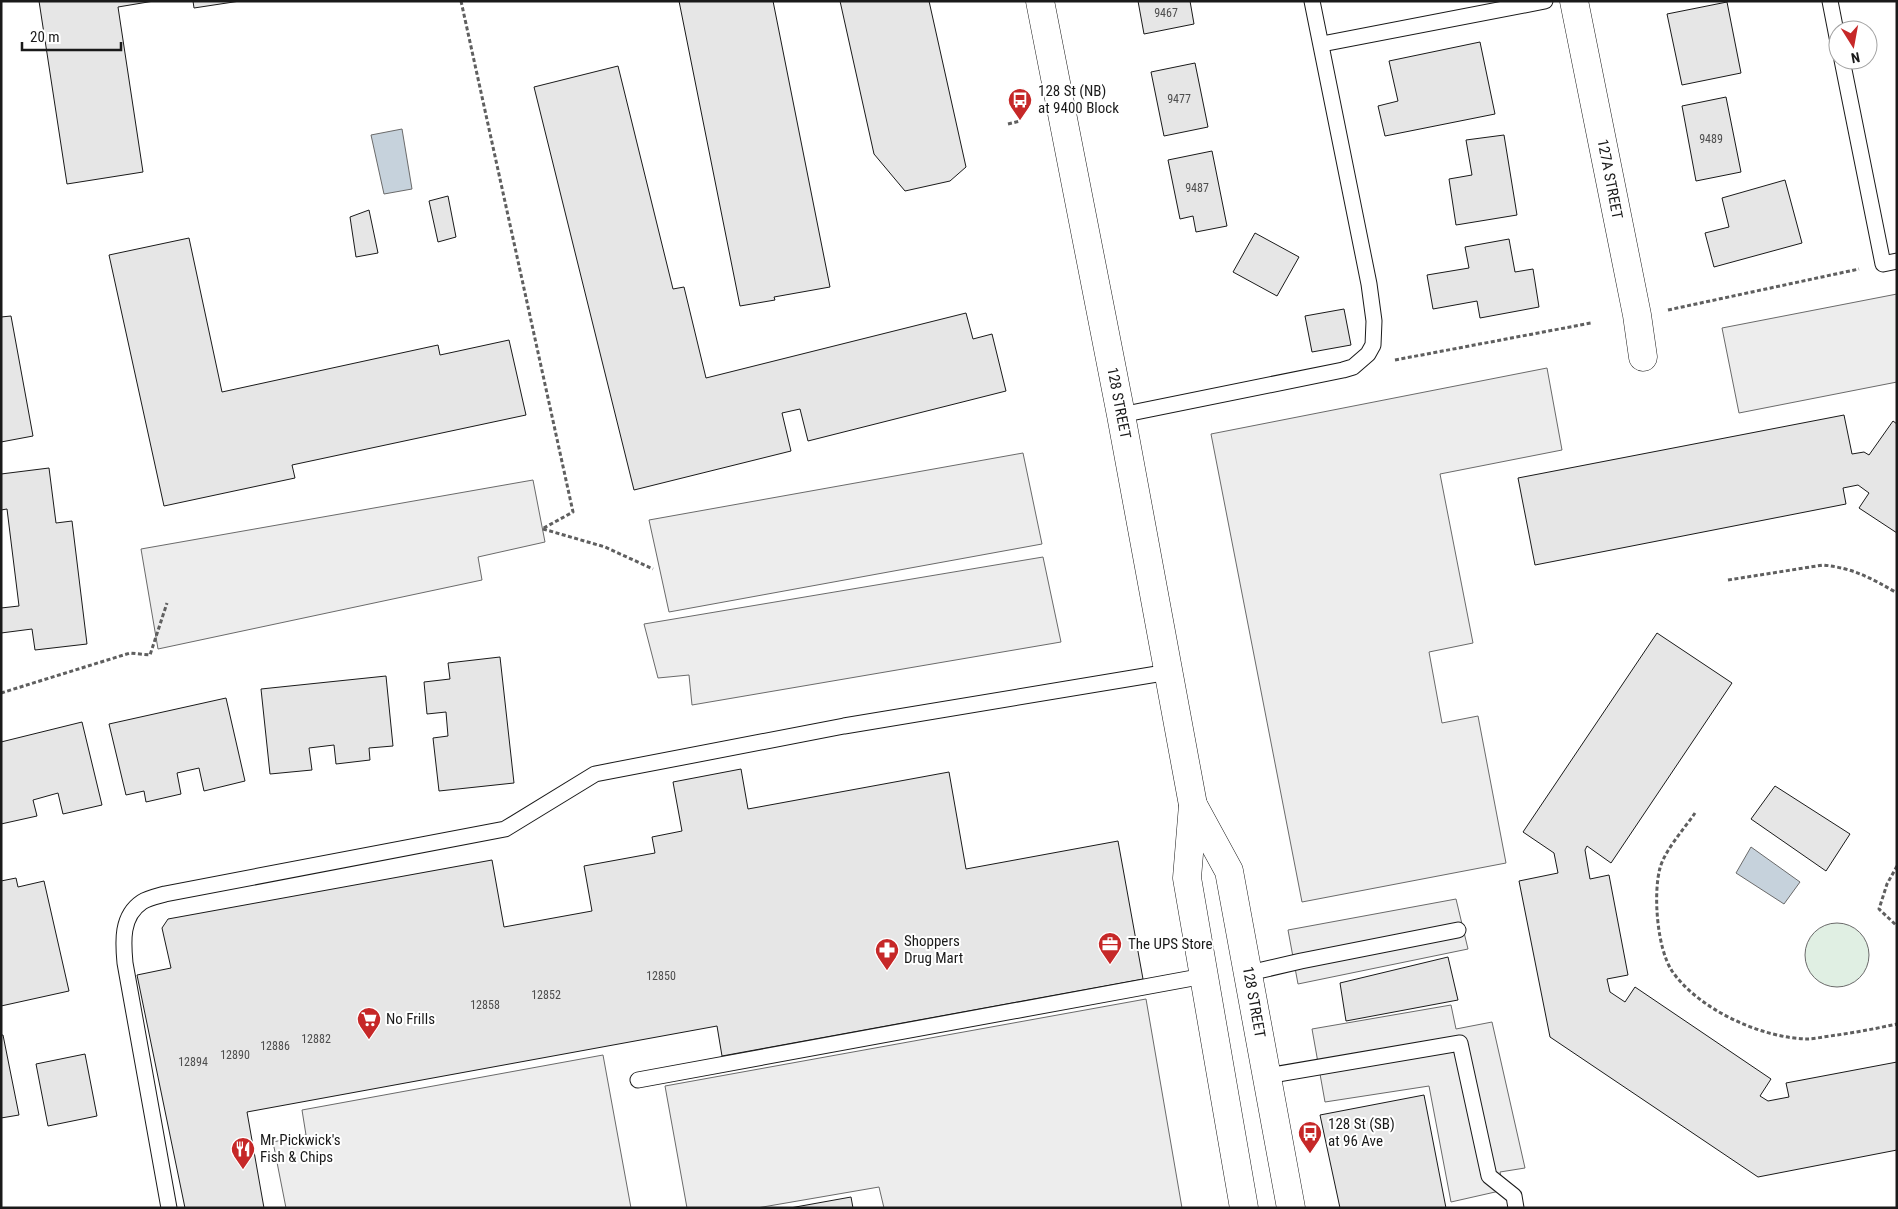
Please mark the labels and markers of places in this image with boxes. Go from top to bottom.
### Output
place label: 128 St (NB) at 9400 Block [1038,82,1119,117]
bus stop icon: 128 St (NB) at 9400 Block [1007,87,1033,121]
office icon: The UPS Store [1097,931,1123,965]
place label: Shoppers Drug Mart [904,932,963,967]
place label: The UPS Store [1128,935,1213,953]
pharmacy icon: Shoppers Drug Mart [874,937,900,971]
supermarket icon: No Frills [356,1006,382,1040]
place label: No Frills [386,1010,435,1028]
place label: 128 St (SB) at 96 Ave [1328,1115,1395,1150]
bus stop icon: 128 St (SB) at 96 Ave [1297,1120,1323,1154]
place label: Mr Pickwick's Fish & Chips [260,1131,341,1166]
restaurant icon: Mr Pickwick's Fish & Chips [230,1136,256,1170]

